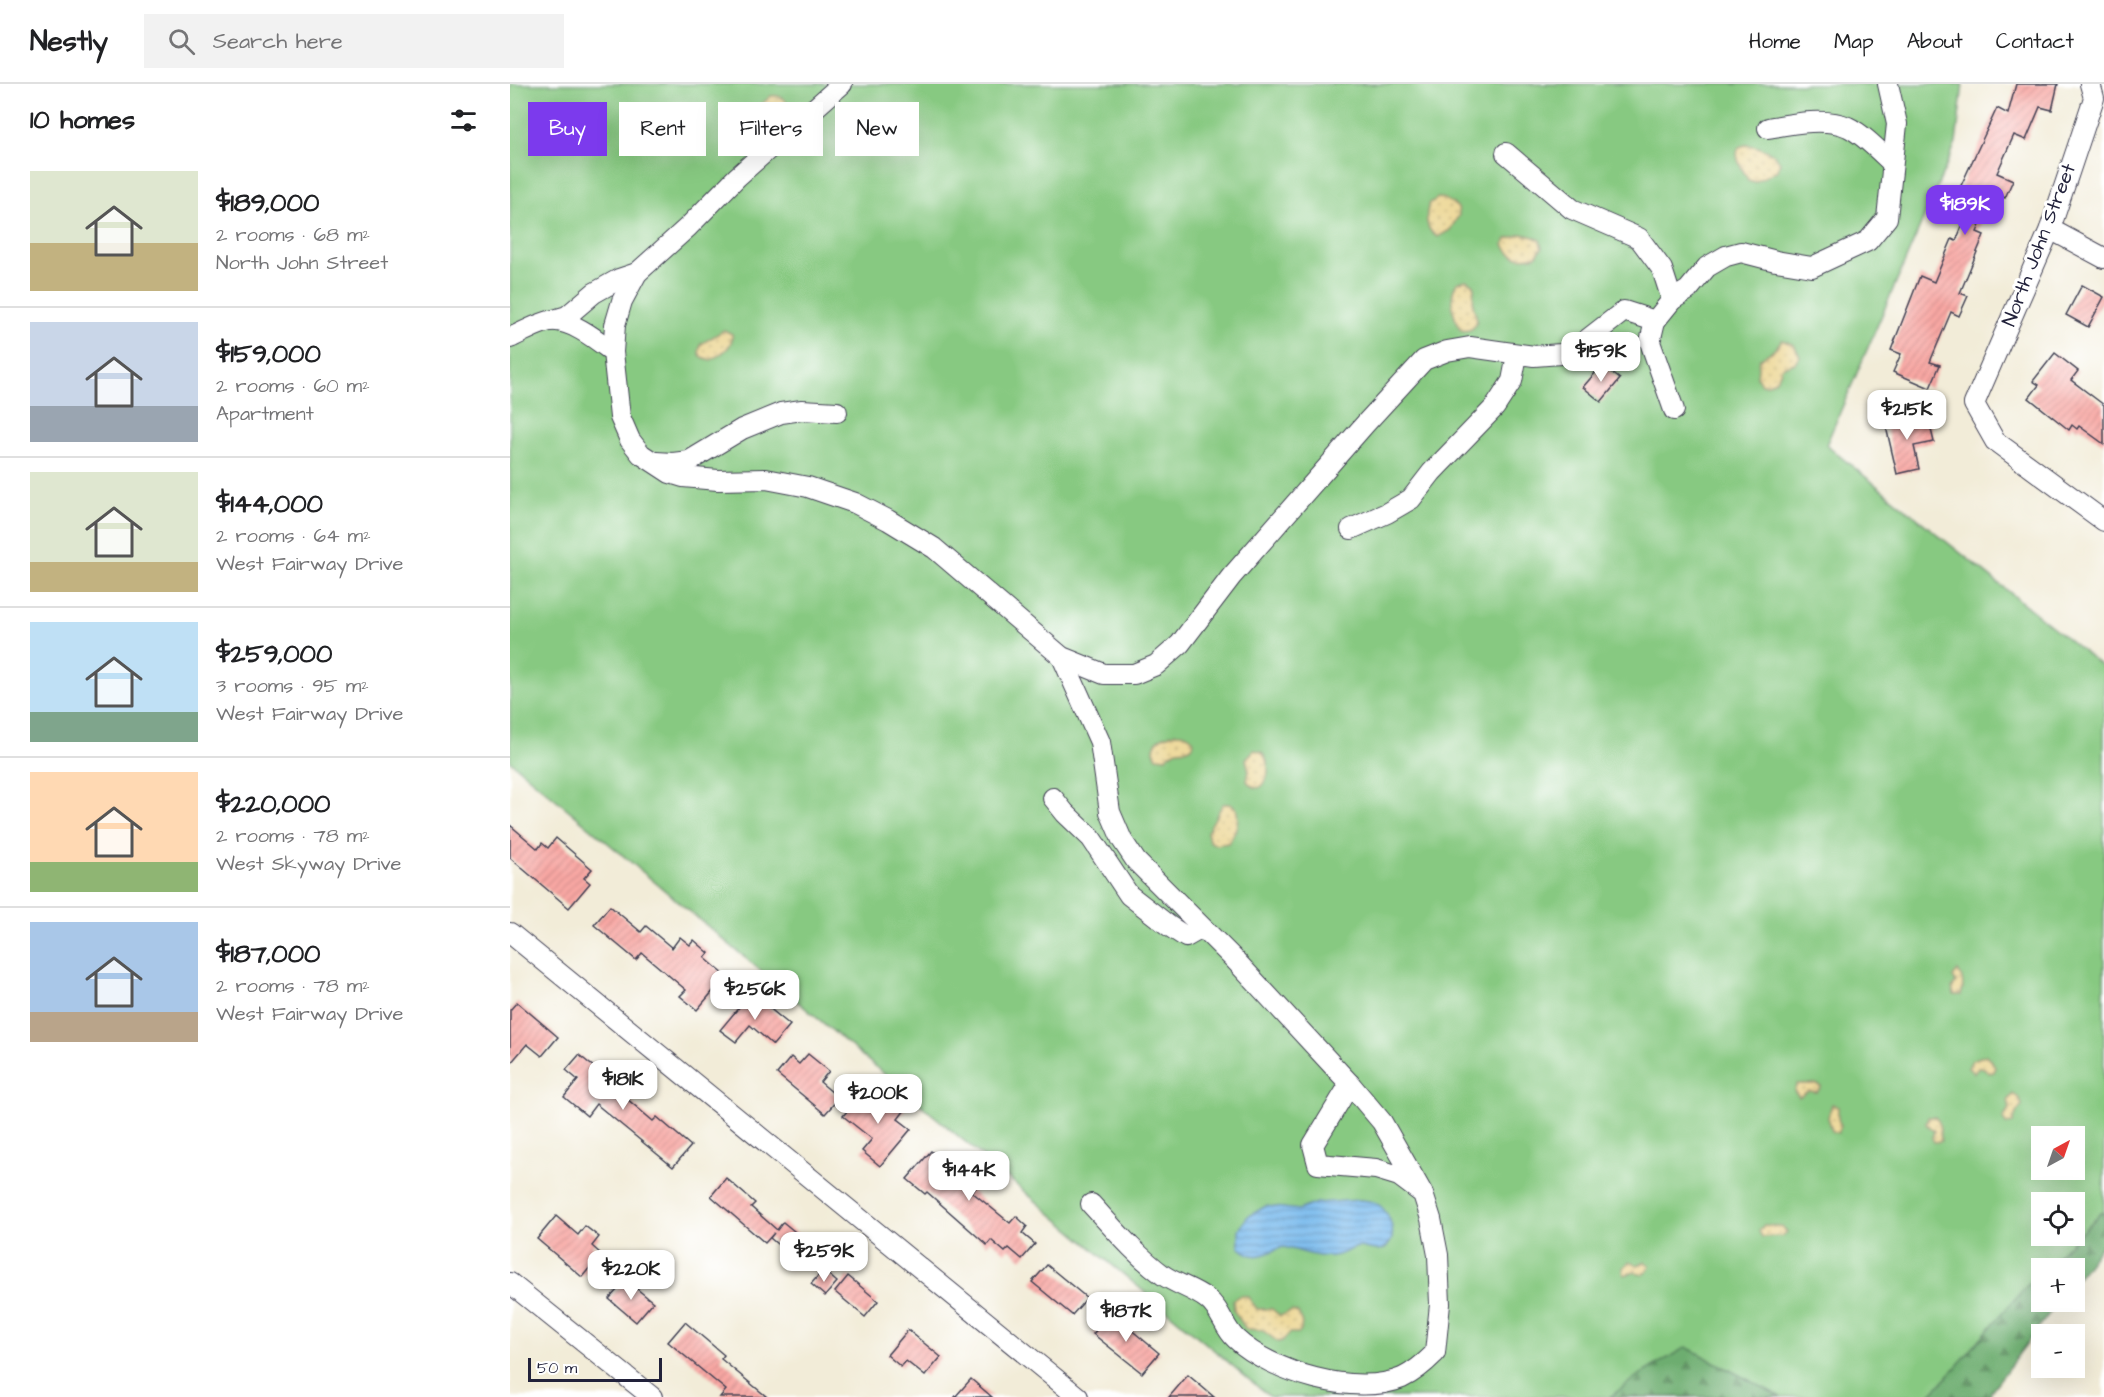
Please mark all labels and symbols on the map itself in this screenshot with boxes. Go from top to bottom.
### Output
street label: North John Street [1995,160,2083,330]
pin: $189K [1923,185,2007,236]
pin: $159K [1559,332,1643,383]
pin: $215K [1865,390,1949,441]
pin: $256K [713,970,797,1021]
pin: $181K [581,1060,665,1111]
pin: $200K [836,1074,920,1125]
north arrow [2031,1126,2085,1180]
pin: $144K [927,1151,1011,1202]
pin: $259K [782,1232,866,1283]
pin: $220K [589,1250,673,1301]
pin: $187K [1084,1292,1168,1343]
scale bar [528,1355,662,1382]

